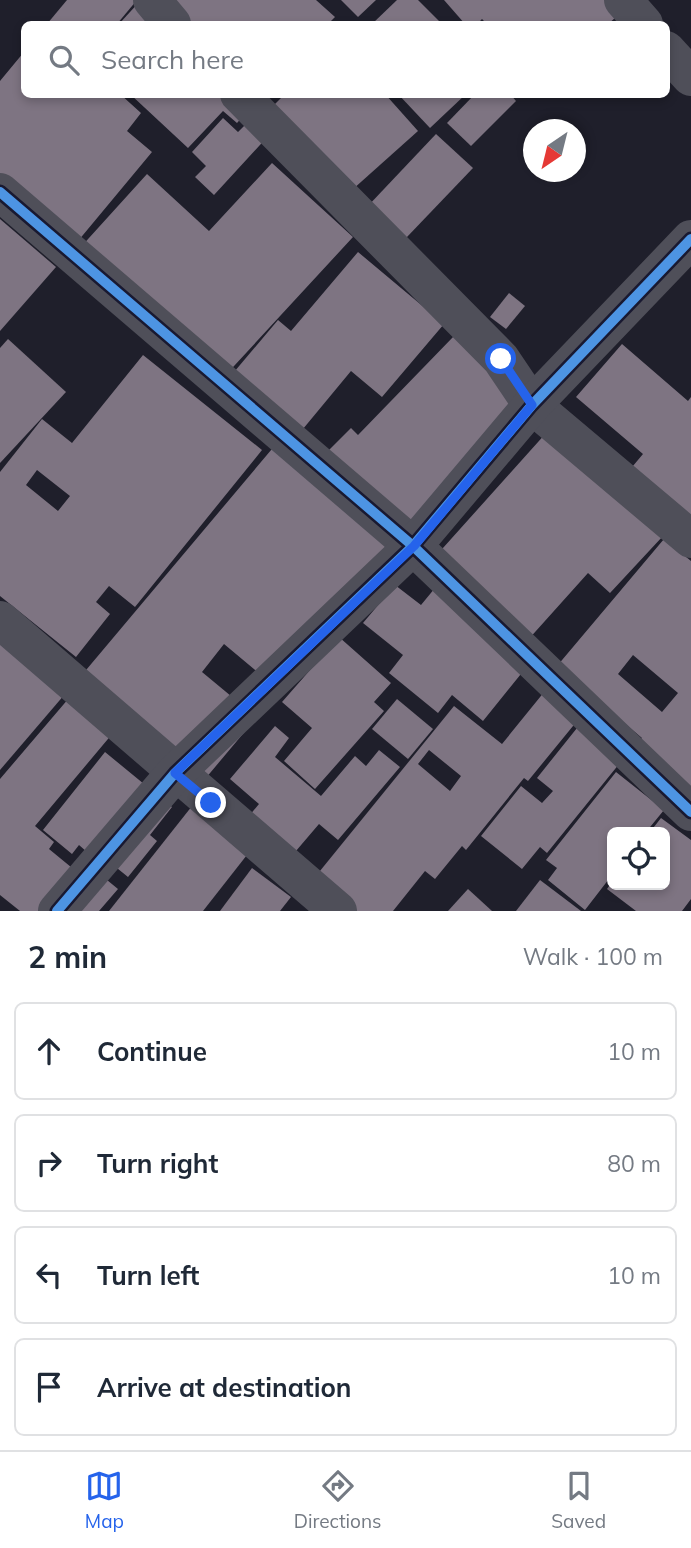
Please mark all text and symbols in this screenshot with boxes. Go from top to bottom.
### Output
search box [21,21,670,98]
icon: search [45,41,83,79]
text: Search here [101,43,244,76]
north arrow [523,119,586,182]
route start [485,343,516,374]
route end [195,787,226,818]
map controls [607,827,670,890]
button: locate [607,827,670,890]
text: 2 min [28,938,107,976]
text: Walk · 100 m [523,942,663,971]
icon: ahead [30,1032,68,1070]
text: Continue [97,1035,207,1068]
text: 10 m [607,1037,661,1066]
icon: right [30,1144,68,1182]
text: Turn right [97,1147,218,1180]
text: 80 m [607,1149,661,1178]
icon: left [30,1256,68,1294]
text: Turn left [97,1259,199,1292]
text: 10 m [607,1261,661,1290]
icon: arrive [30,1368,68,1406]
text: Arrive at destination [97,1371,352,1404]
tab: Map [85,1467,124,1533]
tab: Directions [294,1467,382,1533]
tab: Saved [551,1467,606,1533]

